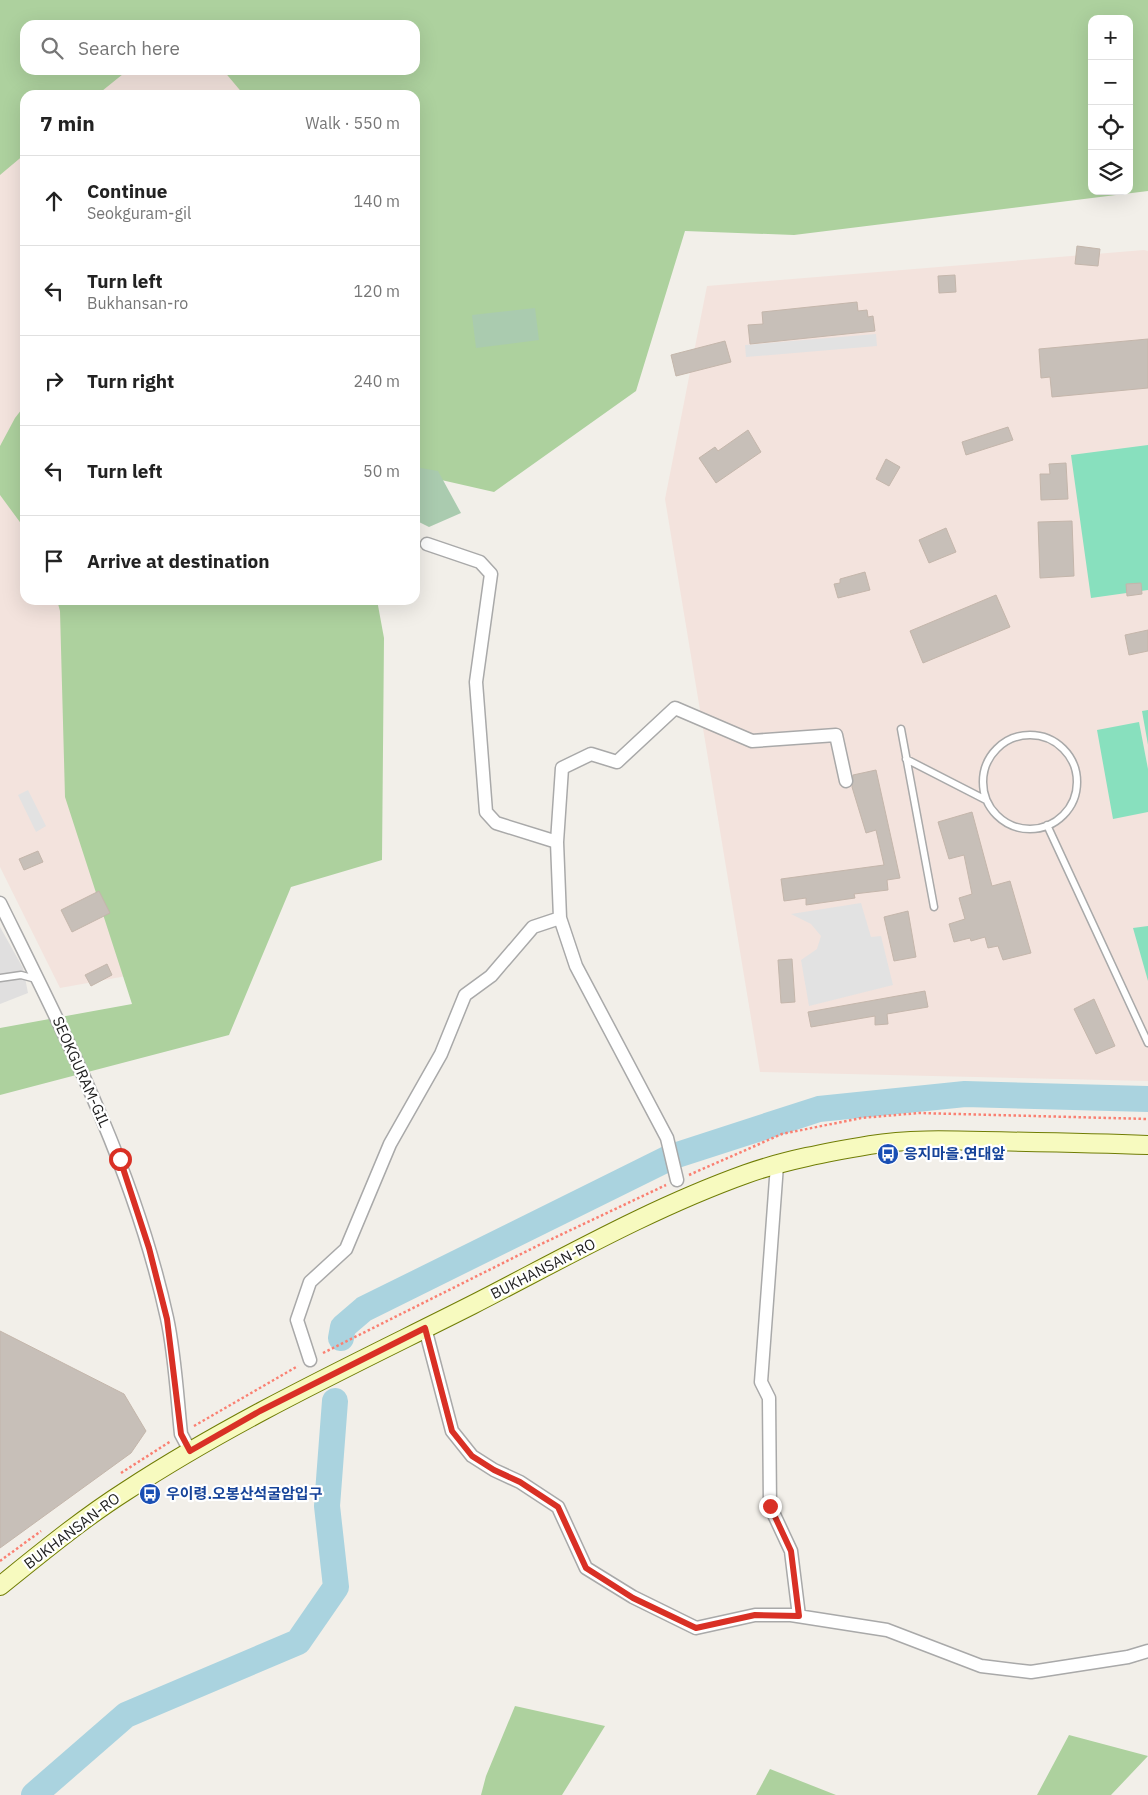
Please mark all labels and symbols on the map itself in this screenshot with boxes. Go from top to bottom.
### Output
street label: SEOKGURAM-GIL [49,1013,115,1131]
bus stop icon: 응지마을.연대앞 [876,1142,900,1166]
place label: 응지마을.연대앞 [904,1144,1005,1163]
route start [109,1148,132,1171]
street label: BUKHANSAN-RO [487,1234,598,1303]
bus stop icon: 우이령.오봉산석굴암입구 [138,1482,162,1506]
place label: 우이령.오봉산석굴암입구 [166,1484,323,1503]
street label: BUKHANSAN-RO [20,1488,123,1573]
route end [759,1495,782,1518]

